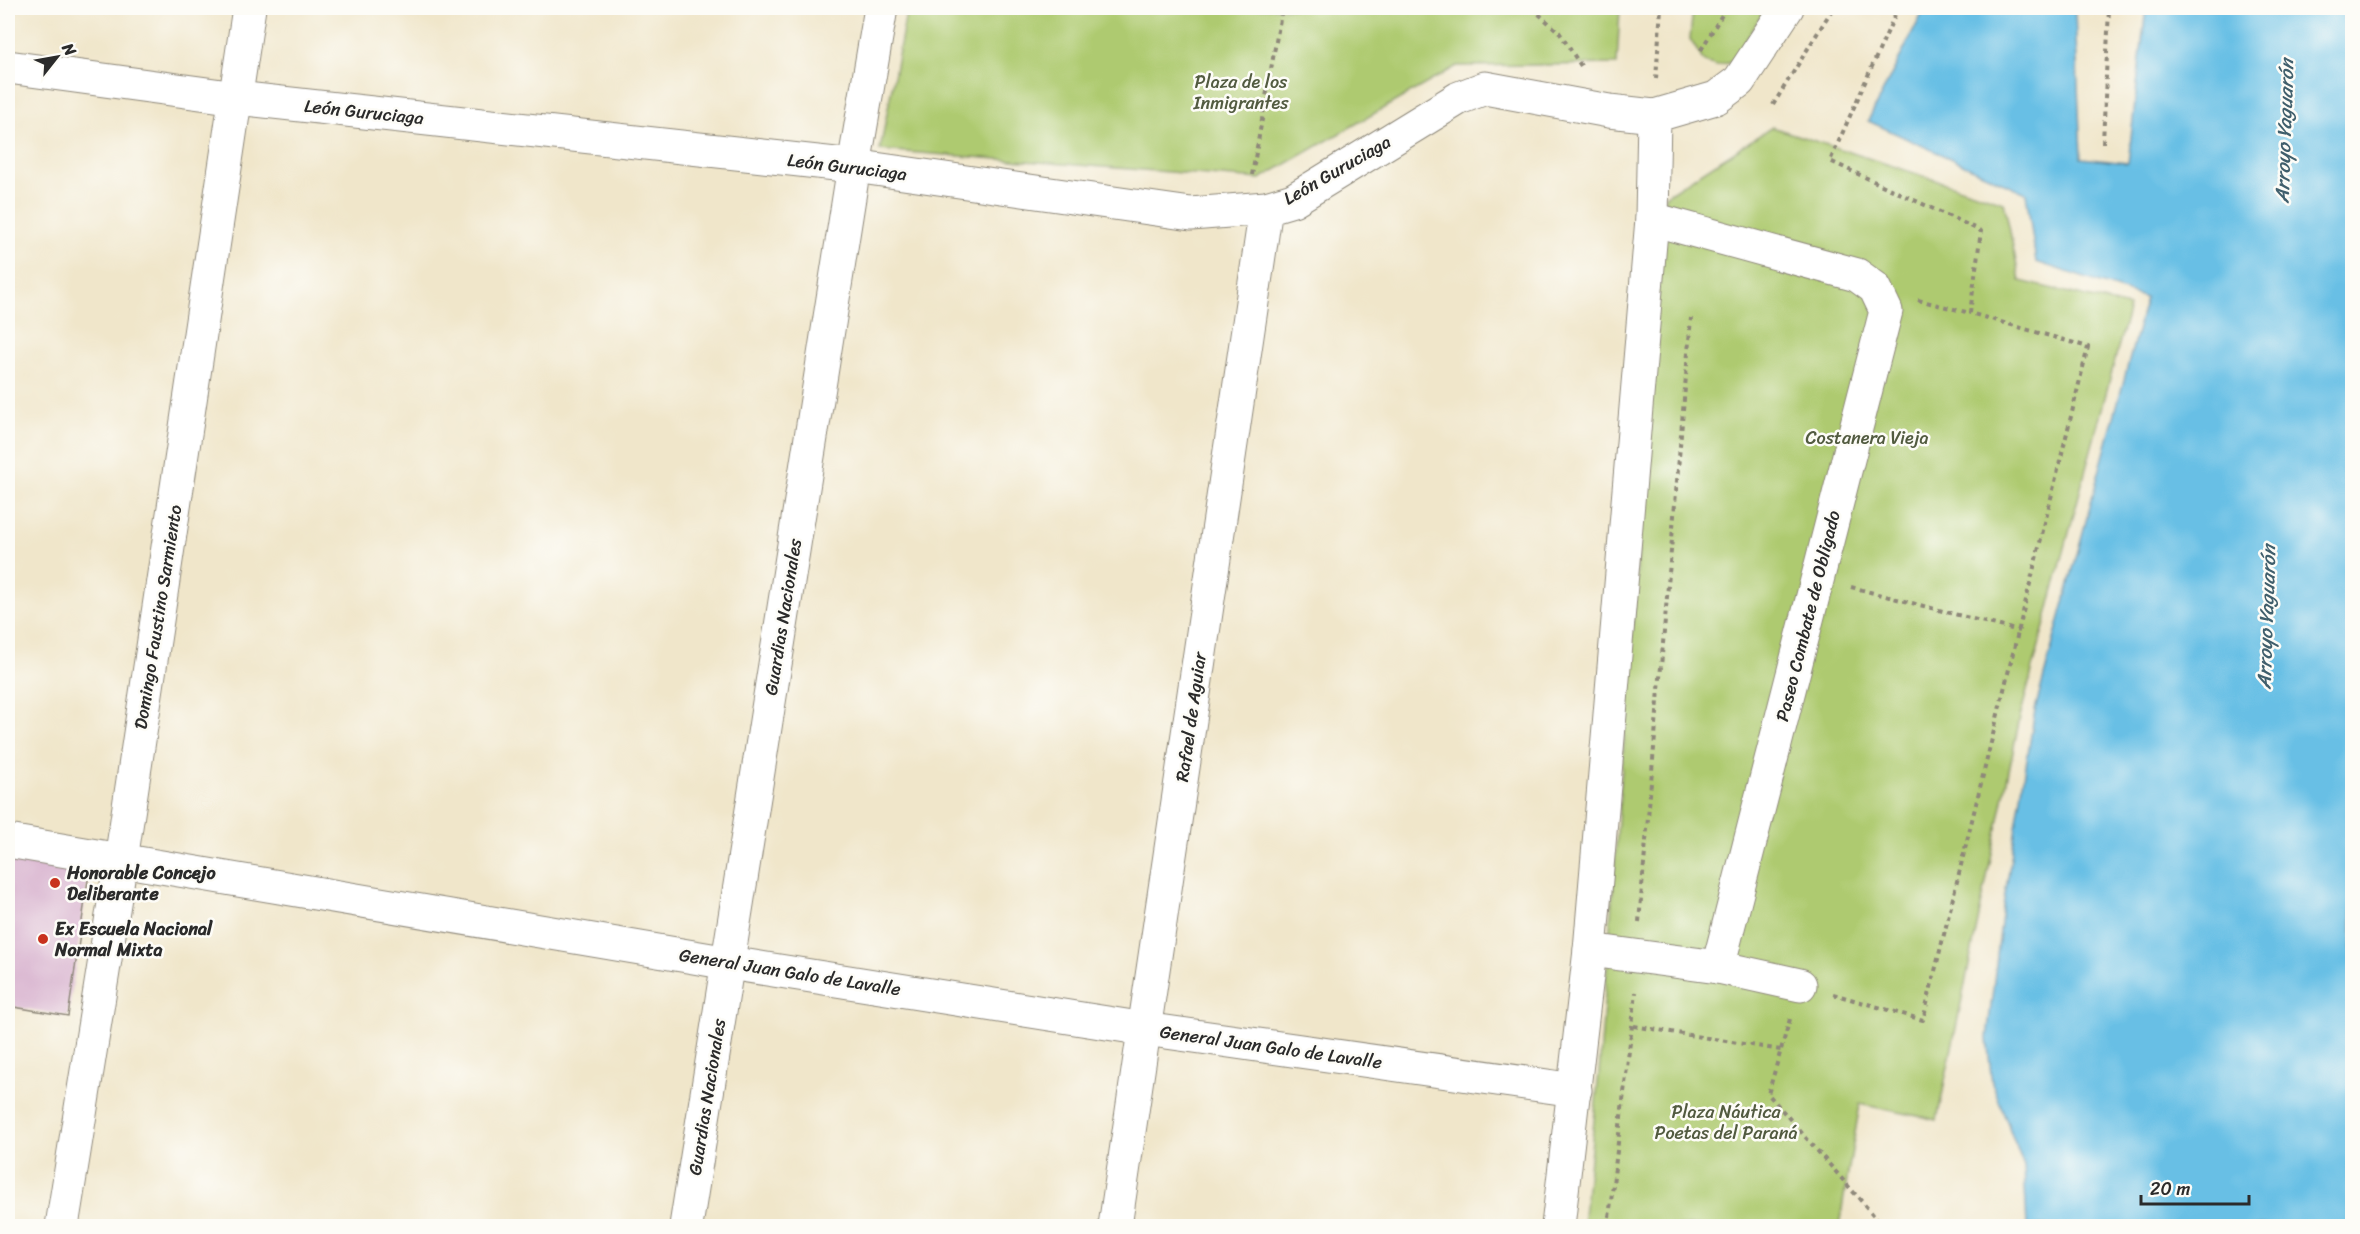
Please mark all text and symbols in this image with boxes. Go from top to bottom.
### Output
north arrow [27,27,87,87]
text: N [54,36,85,63]
water label: Arroyo Yaguarón [2264,56,2305,205]
park label: Plaza de los Inmigrantes [1192,66,1289,119]
street label: León Guruciaga [303,90,425,134]
street label: León Guruciaga [1277,126,1397,214]
street label: León Guruciaga [785,144,909,190]
park label: Costanera Vieja [1805,422,1929,454]
street label: Domingo Faustino Sarmiento [124,502,192,732]
street label: Paseo Combate de Obligado [1766,507,1850,725]
street label: Guardias Nacionales [755,536,811,698]
water label: Arroyo Yaguarón [2246,542,2287,691]
street label: Rafael de Aguiar [1166,648,1216,784]
place label: Honorable Concejo Deliberante [66,857,216,910]
marker: Honorable Concejo Deliberante [48,876,62,890]
place label: Ex Escuela Nacional Normal Mixta [54,913,213,966]
marker: Ex Escuela Nacional Normal Mixta [36,932,50,946]
street label: General Juan Galo de Lavalle [677,939,903,1005]
street label: Guardias Nacionales [679,1016,735,1178]
street label: General Juan Galo de Lavalle [1158,1016,1384,1078]
park label: Plaza Náutica Poetas del Paraná [1655,1096,1797,1149]
scale bar [2141,1168,2249,1206]
text: 20 m [2150,1173,2190,1205]

